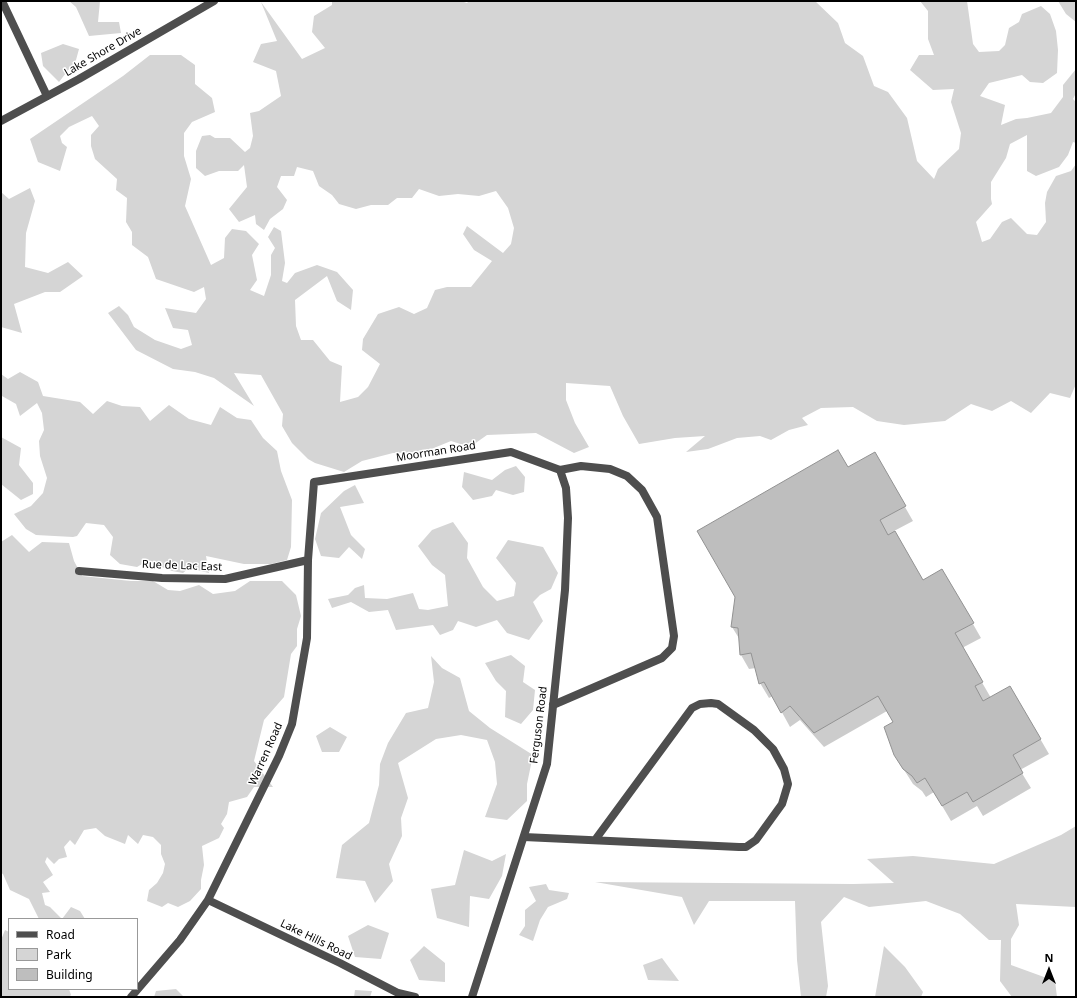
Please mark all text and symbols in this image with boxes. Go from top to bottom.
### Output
street label: Lake Shore Drive [62,25,144,79]
street label: Moorman Road [395,439,477,465]
street label: Rue de Lac East [142,558,222,574]
street label: Ferguson Road [528,686,550,764]
street label: Warren Road [246,721,286,787]
street label: Lake Hills Road [278,917,354,963]
legend [8,918,138,990]
text: Road [46,926,75,943]
text: Park [46,946,71,963]
north arrow [1029,950,1069,990]
text: N [1045,950,1053,965]
text: Building [46,966,93,983]

